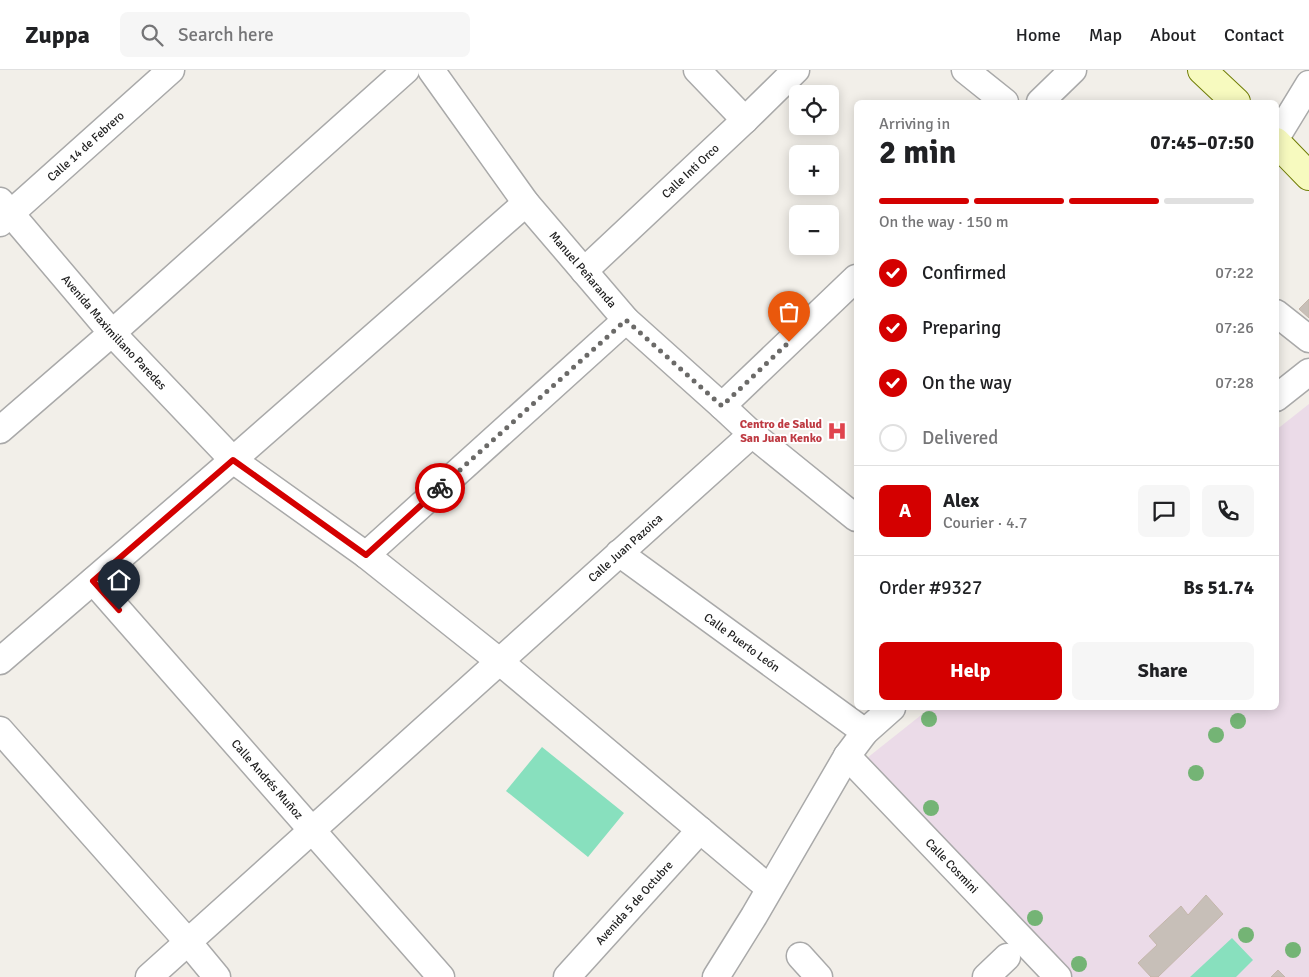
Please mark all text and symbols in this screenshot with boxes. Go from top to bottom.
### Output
search box [120,12,470,57]
text: Zuppa [25,20,90,50]
icon: search [138,21,166,49]
text: Search here [178,23,274,47]
text: Home [1016,24,1061,46]
text: Map [1089,24,1122,46]
text: About [1150,24,1196,46]
text: Contact [1224,24,1284,46]
map controls [789,85,839,255]
button: locate [789,85,839,135]
street label: Calle 14 de Febrero [44,108,127,185]
text: Arriving in [879,114,950,134]
text: 07:45–07:50 [1150,131,1254,155]
text: 2 min [879,133,956,172]
street label: Calle Inti Orco [659,141,722,202]
button: + [789,145,839,195]
button: − [789,205,839,255]
text: On the way · 150 m [879,212,1009,232]
street label: Manuel Peñaranda [546,228,620,311]
icon: check [879,259,907,287]
text: Confirmed [922,261,1006,285]
text: 07:22 [1215,263,1254,283]
street label: Avenida Maximiliano Paredes [58,272,170,393]
pin [768,291,810,342]
icon: bag [775,298,803,326]
icon: check [879,314,907,342]
text: Preparing [922,316,1001,340]
text: 07:26 [1215,318,1254,338]
icon: check [879,369,907,397]
text: On the way [922,371,1012,395]
text: 07:28 [1215,373,1254,393]
place label: Centro de Salud San Juan Kenko [740,417,823,446]
hospital icon: Centro de Salud San Juan Kenko [826,420,848,442]
text: Delivered [922,426,998,450]
courier [415,463,465,513]
icon: bike [426,474,454,502]
button: chat [1138,485,1190,537]
button: phone [1202,485,1254,537]
text: Alex [943,489,979,513]
text: A [899,499,911,523]
street label: Calle Juan Pazoica [585,511,666,585]
text: Courier · 4.7 [943,513,1027,533]
pin [98,559,140,610]
icon: home [105,566,133,594]
text: Order #9327 [879,576,982,600]
text: Bs 51.74 [1183,576,1254,600]
street label: Calle Puerto León [701,610,783,675]
button: Help [879,642,1062,700]
button: Share [1072,642,1254,700]
street label: Calle Andrés Muñoz [228,736,306,822]
street label: Calle Cosmini [922,835,982,896]
street label: Avenida 5 de Octubre [592,858,676,948]

